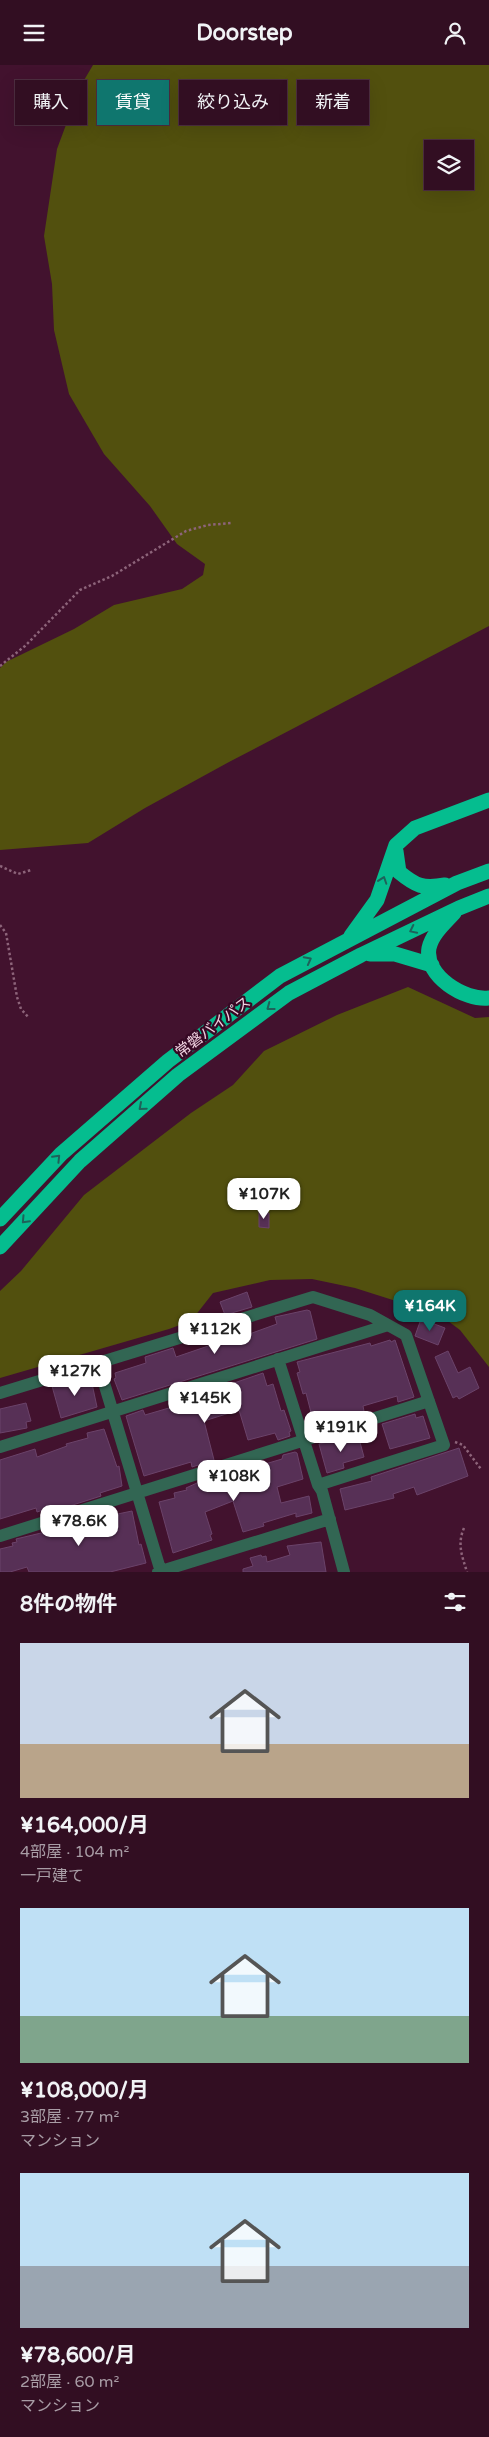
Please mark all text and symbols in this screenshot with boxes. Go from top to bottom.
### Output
icon: menu [20,19,48,47]
icon: person [441,19,469,47]
text: Doorstep [196,20,293,46]
chip: 購入 [15,80,87,125]
chip: 賃貸 [97,80,169,125]
chip: 絞り込み [179,80,287,125]
chip: 新着 [297,80,369,125]
map controls [424,140,474,190]
button: layers [424,140,474,190]
one-way arrow [377,877,387,885]
one-way arrow [409,924,418,934]
one-way arrow [303,957,312,967]
street label: 常磐バイパス [172,993,254,1061]
one-way arrow [266,1001,276,1010]
one-way arrow [139,1101,148,1110]
one-way arrow [52,1155,61,1164]
pin: ¥107K [229,1177,299,1220]
text: ¥107K [238,1184,290,1204]
one-way arrow [22,1214,31,1223]
pin: ¥164K [395,1289,465,1332]
text: ¥164K [404,1296,456,1316]
pin: ¥112K [180,1313,250,1355]
text: ¥112K [189,1319,241,1339]
pin: ¥127K [40,1355,110,1397]
text: ¥127K [49,1361,101,1381]
pin: ¥145K [170,1381,240,1424]
text: ¥145K [179,1388,231,1408]
pin: ¥191K [306,1411,376,1453]
text: ¥191K [315,1417,367,1437]
pin: ¥108K [199,1459,269,1502]
text: ¥108K [208,1466,260,1486]
pin: ¥78.6K [38,1505,120,1547]
text: ¥78.6K [51,1511,107,1531]
icon: filters [441,1588,469,1616]
text: 8件の物件 [20,1592,117,1617]
icon: home [200,1676,290,1766]
text: ¥164,000/月 [20,1813,149,1838]
text: 4部屋 · 104 m² [20,1842,129,1862]
text: 一戸建て [20,1866,84,1886]
icon: home [200,1941,290,2031]
text: ¥108,000/月 [20,2078,149,2103]
text: 3部屋 · 77 m² [20,2107,119,2127]
text: マンション [20,2131,100,2151]
icon: home [200,2206,290,2296]
text: ¥78,600/月 [20,2343,136,2368]
text: 2部屋 · 60 m² [20,2372,119,2392]
text: マンション [20,2396,100,2416]

